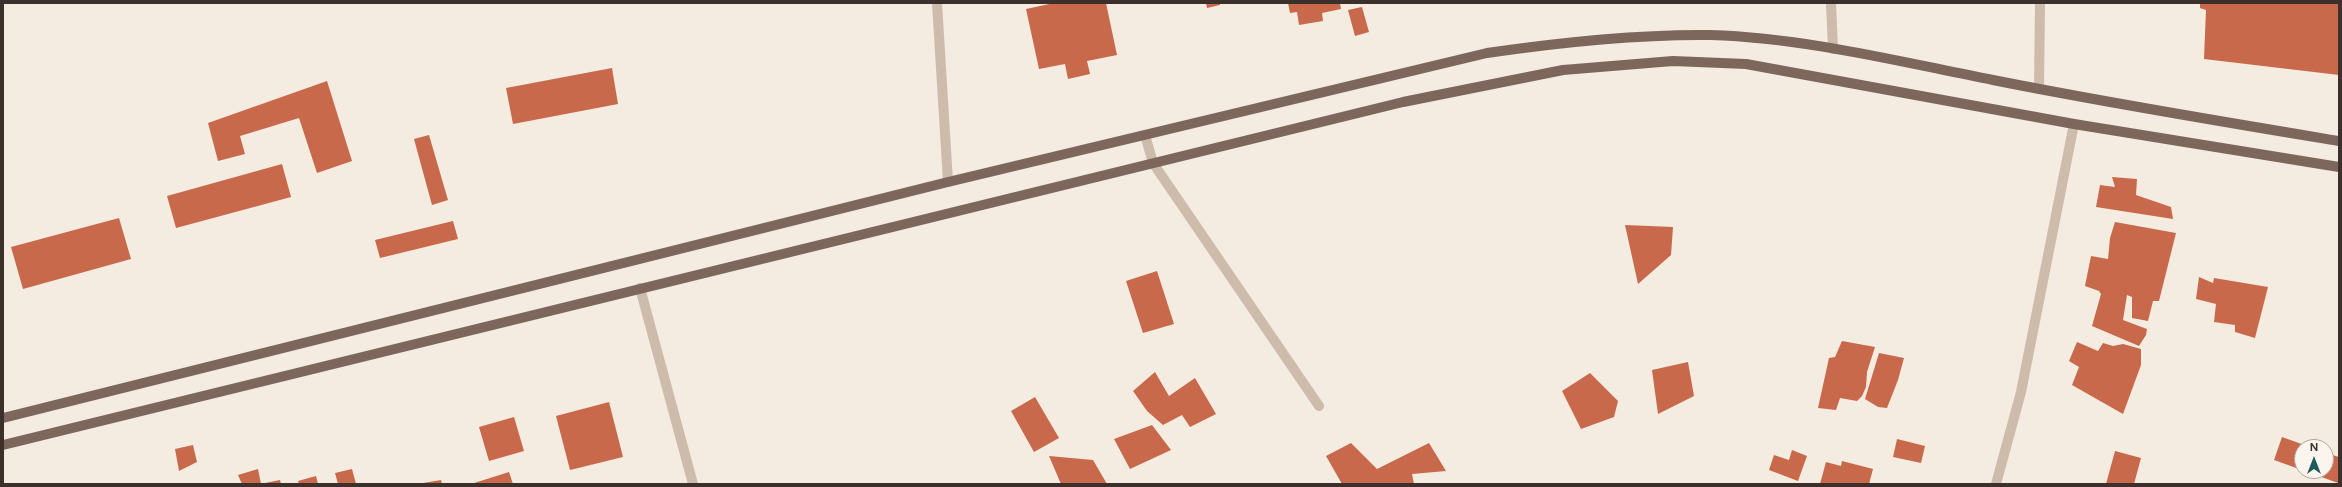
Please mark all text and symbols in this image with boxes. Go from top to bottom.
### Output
north arrow [2294,439,2334,479]
text: N [2310,441,2318,454]

